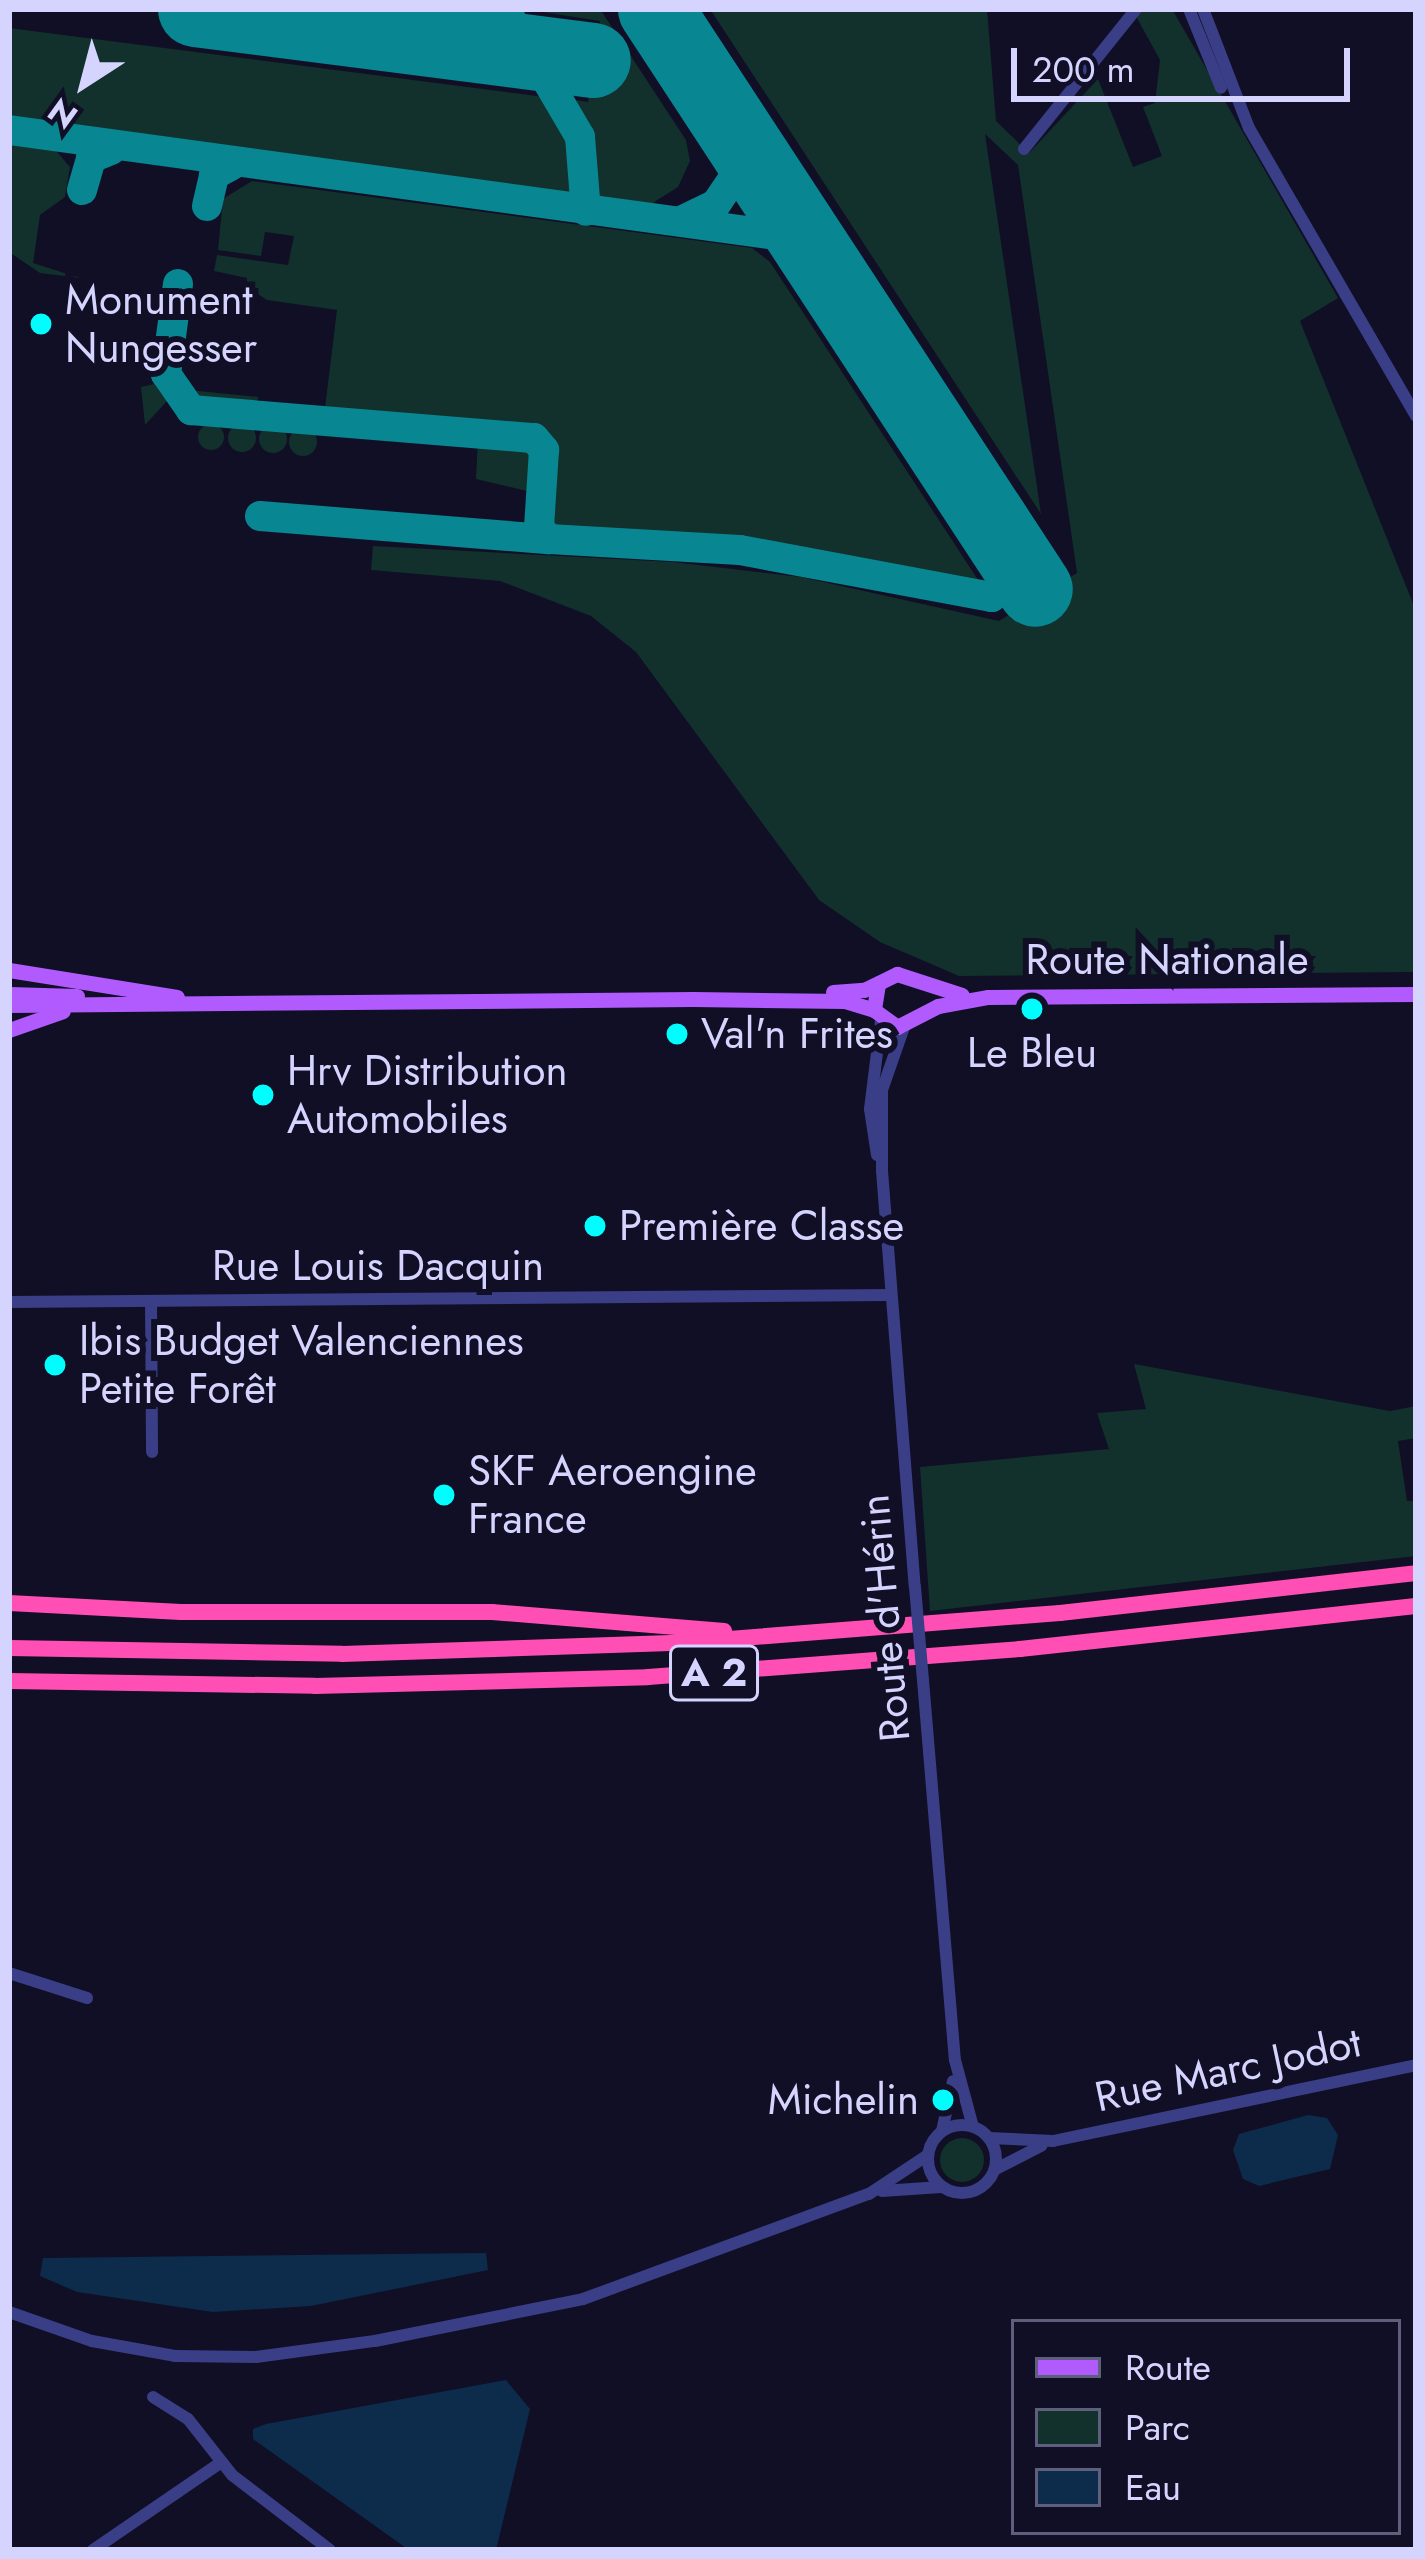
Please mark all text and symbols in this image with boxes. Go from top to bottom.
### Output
north arrow [24,24,144,144]
scale bar [1017,24,1356,98]
text: 200 m [1032,43,1135,95]
text: N [38,87,87,140]
place label: Monument Nungesser [65,275,257,374]
marker: Monument Nungesser [28,311,54,337]
street label: Route Nationale [1025,935,1309,985]
marker: Le Bleu [1019,996,1045,1022]
place label: Val'n Frites [701,1009,893,1059]
marker: Val'n Frites [664,1021,690,1047]
place label: Le Bleu [967,1028,1097,1078]
place label: Hrv Distribution Automobiles [287,1046,568,1144]
marker: Hrv Distribution Automobiles [250,1082,276,1108]
place label: Première Classe [619,1201,904,1251]
marker: Première Classe [582,1213,608,1239]
street label: Rue Louis Dacquin [212,1241,544,1291]
place label: Ibis Budget Valenciennes Petite Forêt [79,1316,524,1414]
marker: Ibis Budget Valenciennes Petite Forêt [42,1352,68,1378]
place label: SKF Aeroengine France [468,1446,757,1544]
marker: SKF Aeroengine France [431,1482,457,1508]
street label: Route d'Hérin [849,1492,921,1744]
road number: A 2 [669,1640,759,1706]
street label: Rue Marc Jodot [1090,2017,1366,2123]
place label: Michelin [768,2075,919,2125]
marker: Michelin [930,2087,956,2113]
legend [1011,2319,1401,2535]
text: Route [1125,2341,1211,2393]
text: Parc [1125,2401,1190,2453]
text: Eau [1125,2461,1181,2513]

